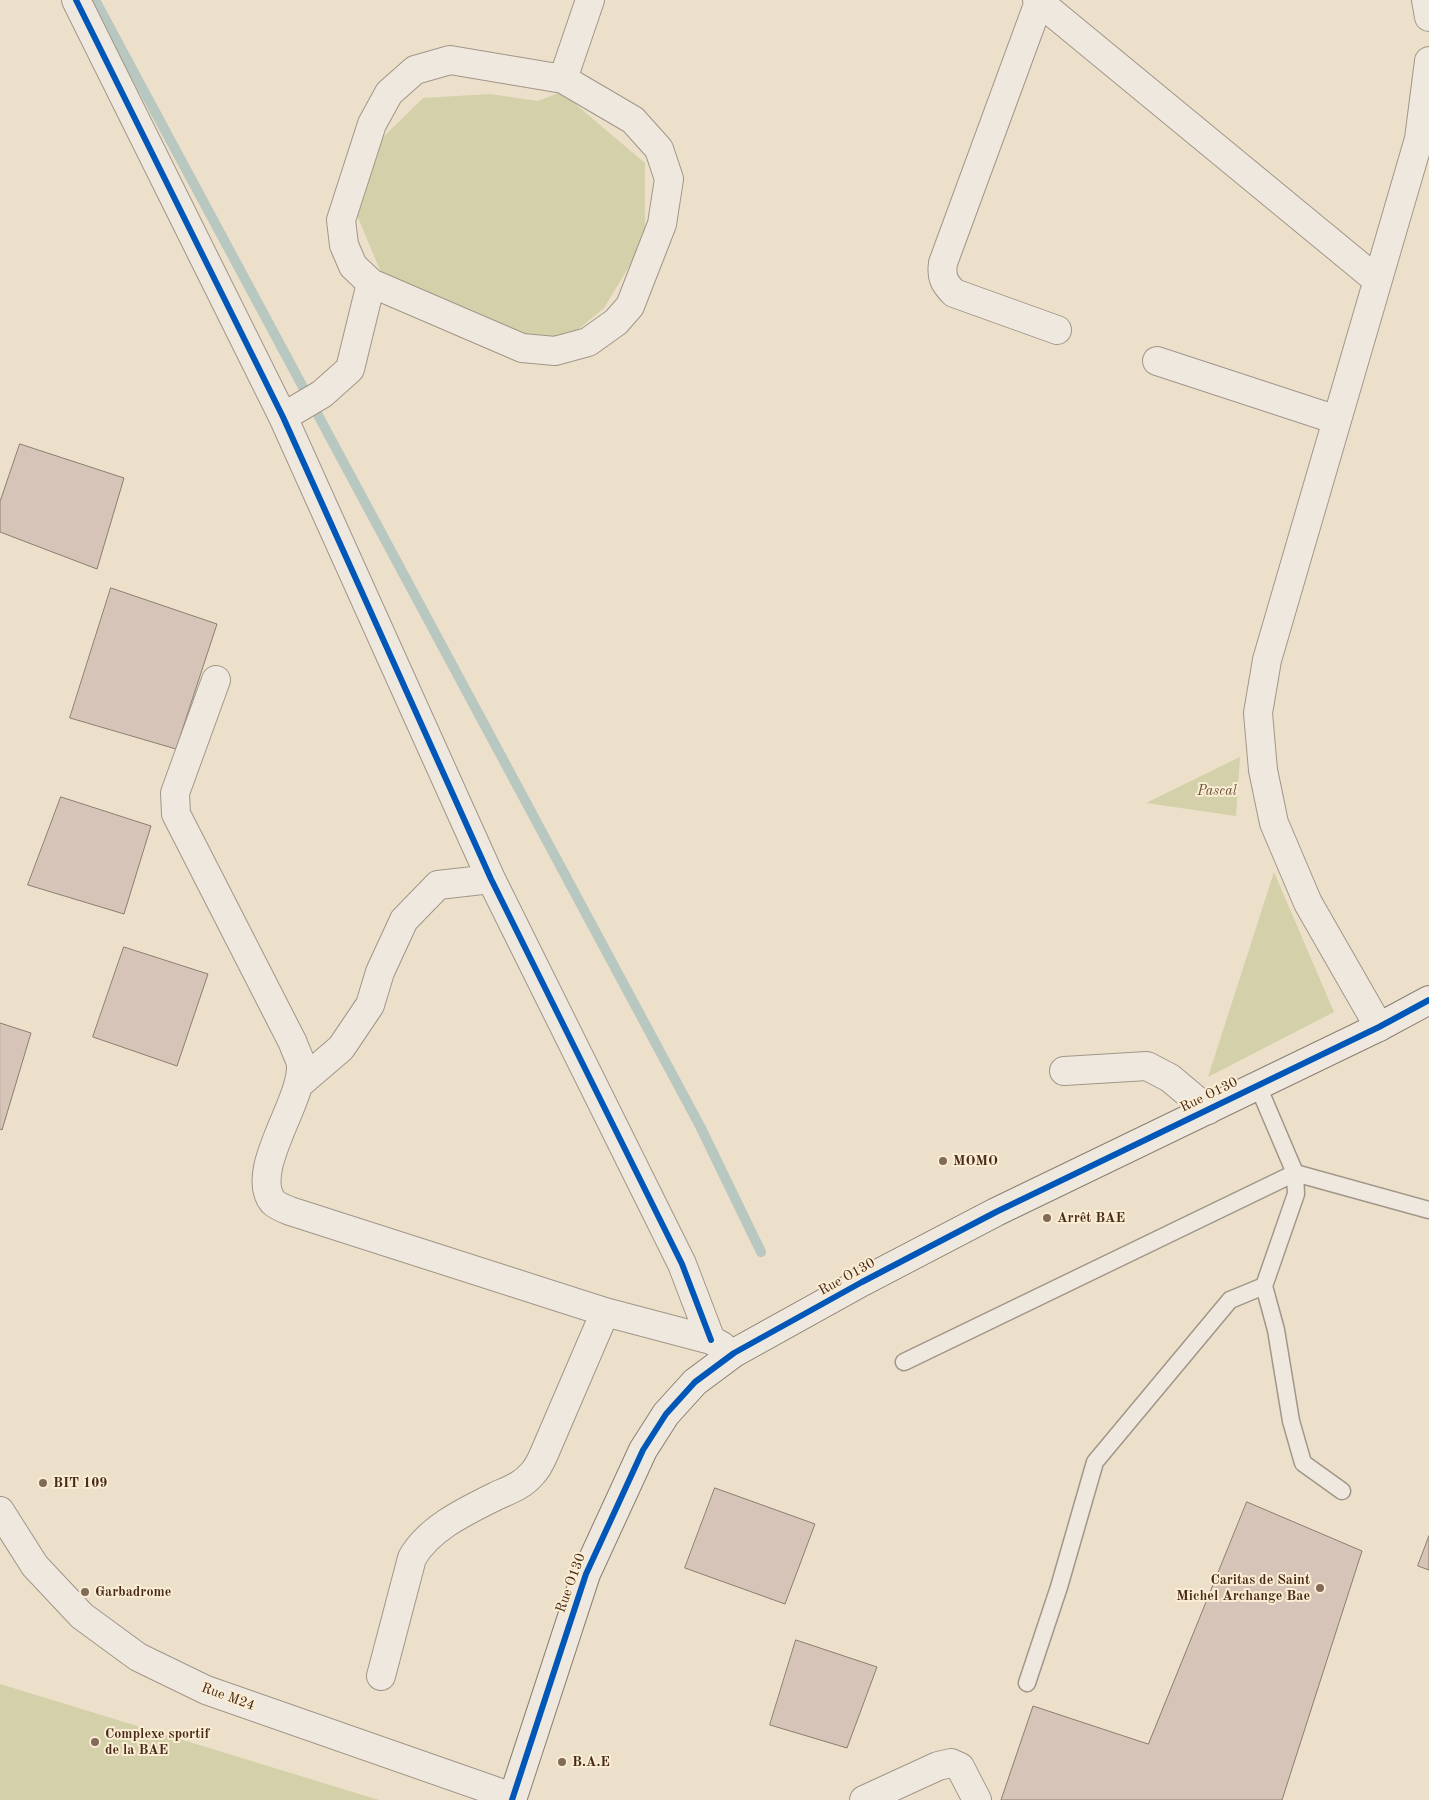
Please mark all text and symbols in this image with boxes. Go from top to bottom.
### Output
park label: Pascal [1197,783,1237,799]
street label: Rue O130 [1177,1074,1241,1116]
place label: MOMO [953,1153,998,1169]
marker: MOMO [937,1155,949,1167]
place label: Arrêt BAE [1057,1210,1125,1226]
marker: Arrêt BAE [1041,1212,1053,1224]
street label: Rue O130 [816,1255,878,1299]
place label: BIT 109 [53,1475,107,1491]
marker: BIT 109 [37,1477,49,1489]
street label: Rue O130 [553,1551,589,1615]
place label: Caritas de Saint Michel Archange Bae [1176,1572,1310,1604]
marker: Caritas de Saint Michel Archange Bae [1314,1582,1326,1594]
place label: Garbadrome [95,1584,171,1600]
marker: Garbadrome [79,1586,91,1598]
street label: Rue M24 [199,1680,257,1714]
place label: Complexe sportif de la BAE [105,1726,209,1758]
marker: Complexe sportif de la BAE [89,1736,101,1748]
place label: B.A.E [572,1754,610,1770]
marker: B.A.E [556,1756,568,1768]

